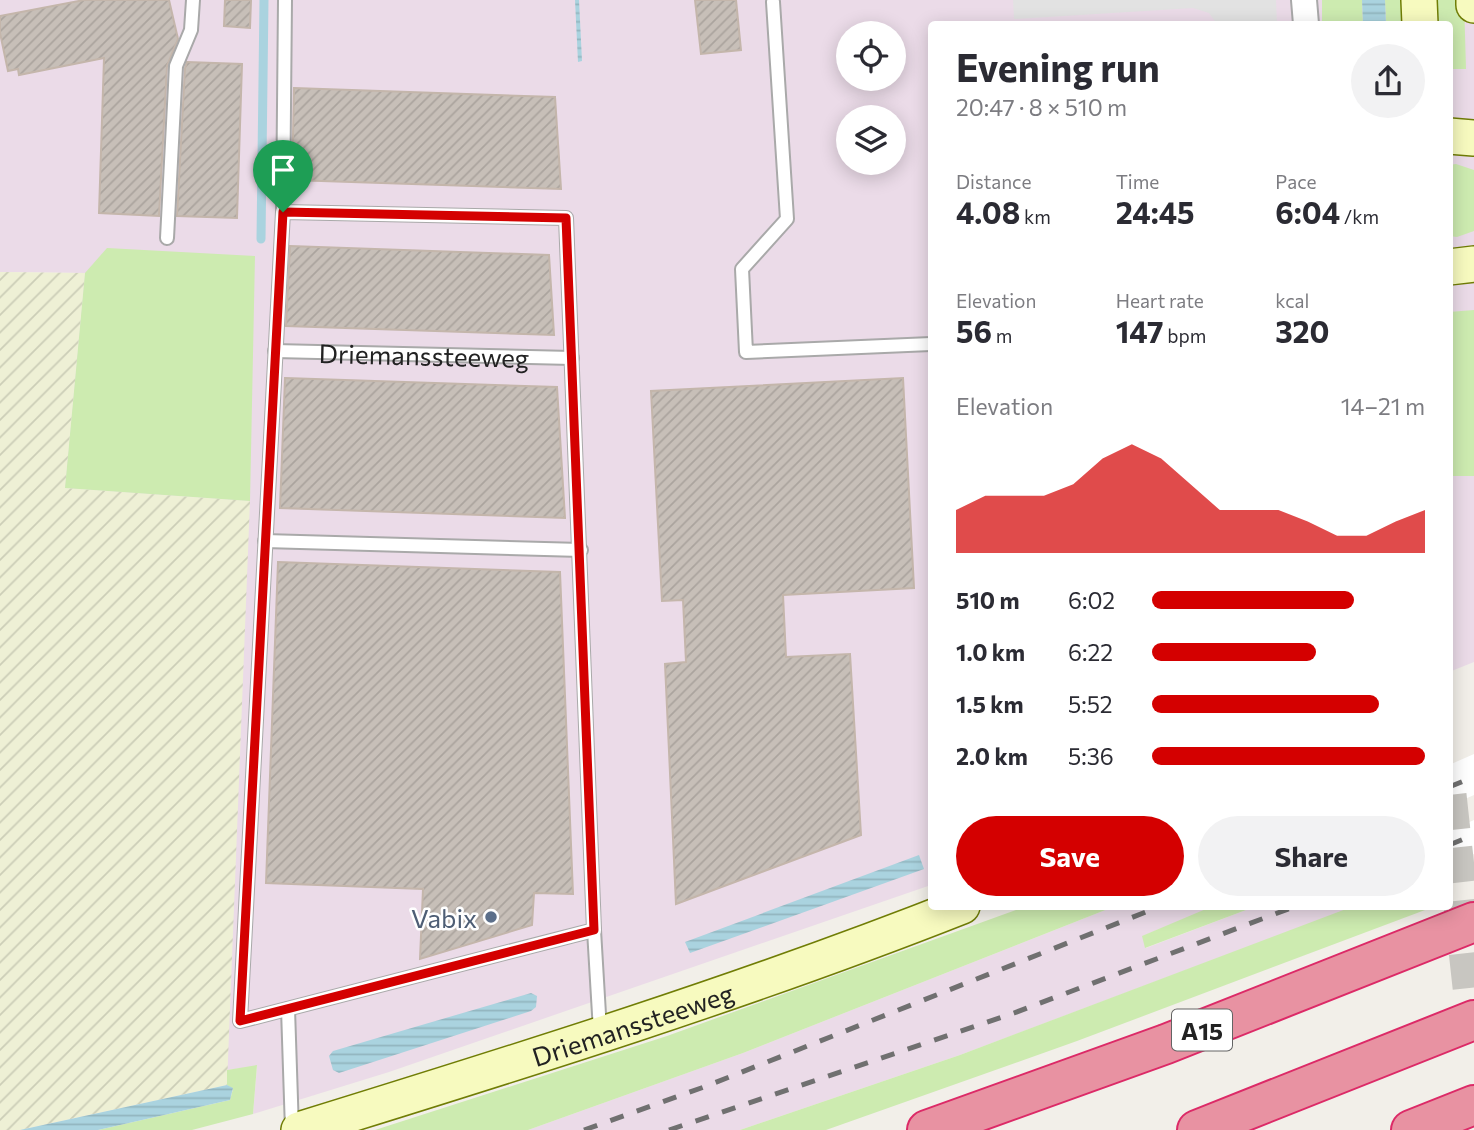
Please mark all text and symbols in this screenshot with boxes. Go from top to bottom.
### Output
map controls [836,21,906,175]
button: locate [836,21,906,91]
text: Evening run [956,43,1160,90]
button: share [1351,44,1425,118]
text: 20:47 · 8 × 510 m [956,93,1127,121]
button: layers [836,105,906,175]
pin [253,140,313,212]
icon: arrive [264,151,302,189]
text: Distance [956,170,1032,193]
text: Time [1116,170,1159,193]
text: Pace [1275,170,1317,193]
text: 4.08 [956,193,1020,230]
text: 24:45 [1116,193,1195,230]
text: 6:04 [1275,193,1340,230]
text: km [1020,205,1051,228]
text: /km [1340,205,1379,228]
text: Elevation [956,289,1036,312]
text: Heart rate [1116,289,1204,312]
text: kcal [1275,289,1309,312]
text: 56 [956,312,992,349]
text: 147 [1116,312,1164,349]
text: 320 [1275,312,1329,349]
text: m [992,324,1012,347]
text: bpm [1164,324,1206,347]
street label: Driemanssteeweg [318,337,530,372]
text: Elevation [956,392,1053,420]
text: 14–21 m [1341,392,1425,420]
text: 510 m [956,586,1020,614]
text: 6:02 [1068,586,1115,614]
text: 1.0 km [956,638,1025,666]
text: 6:22 [1068,638,1113,666]
text: 1.5 km [956,690,1024,718]
text: 5:52 [1068,690,1113,718]
text: 2.0 km [956,742,1028,770]
text: 5:36 [1068,742,1114,770]
button: Save [956,816,1184,896]
button: Share [1198,816,1425,896]
place label: Vabix [411,902,477,933]
marker: Vabix [483,909,499,925]
street label: Driemanssteeweg [528,976,737,1072]
road number: A15 [1172,1010,1232,1050]

